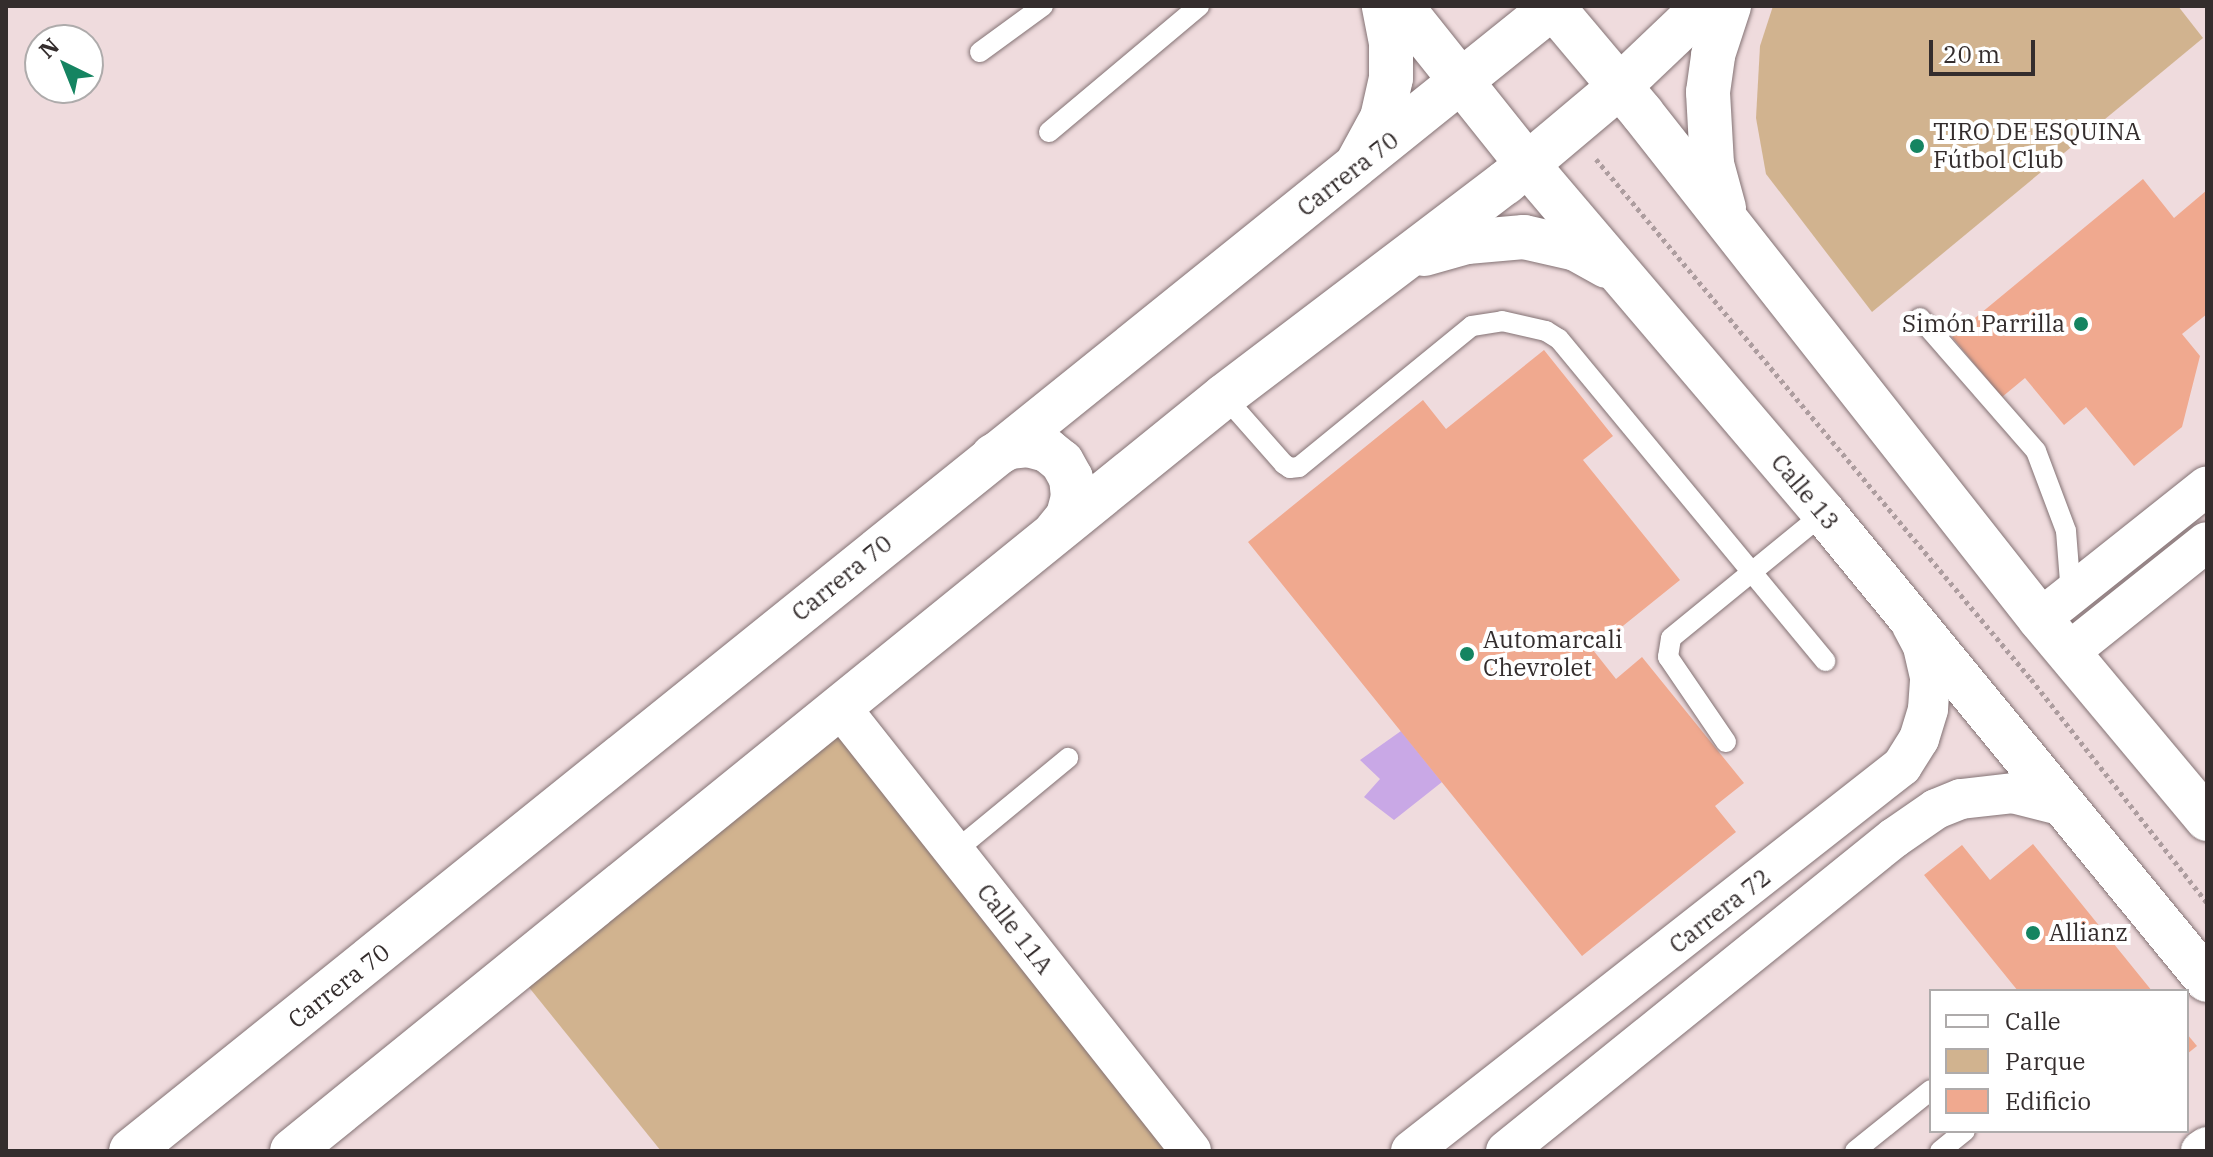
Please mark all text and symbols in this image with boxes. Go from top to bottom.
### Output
north arrow [24,24,104,104]
scale bar [1933,24,2039,74]
text: N [32,31,65,64]
text: 20 m [1943,38,2000,70]
place label: TIRO DE ESQUINA Fútbol Club [1933,118,2141,174]
street label: Carrera 70 [1292,126,1404,222]
marker: TIRO DE ESQUINA Fútbol Club [1908,137,1926,155]
place label: Simón Parrilla [1902,310,2065,338]
marker: Simón Parrilla [2072,315,2090,333]
street label: Calle 13 [1765,448,1845,536]
street label: Carrera 70 [786,529,898,627]
place label: Automarcali Chevrolet [1483,626,1623,682]
marker: Automarcali Chevrolet [1458,645,1476,663]
street label: Carrera 72 [1664,863,1776,959]
street label: Calle 11A [971,878,1059,980]
place label: Allianz [2049,919,2128,947]
marker: Allianz [2024,924,2042,942]
street label: Carrera 70 [283,938,395,1034]
legend [1929,989,2189,1133]
text: Calle [2005,1005,2061,1037]
text: Parque [2005,1045,2085,1077]
text: Edificio [2005,1085,2091,1117]

